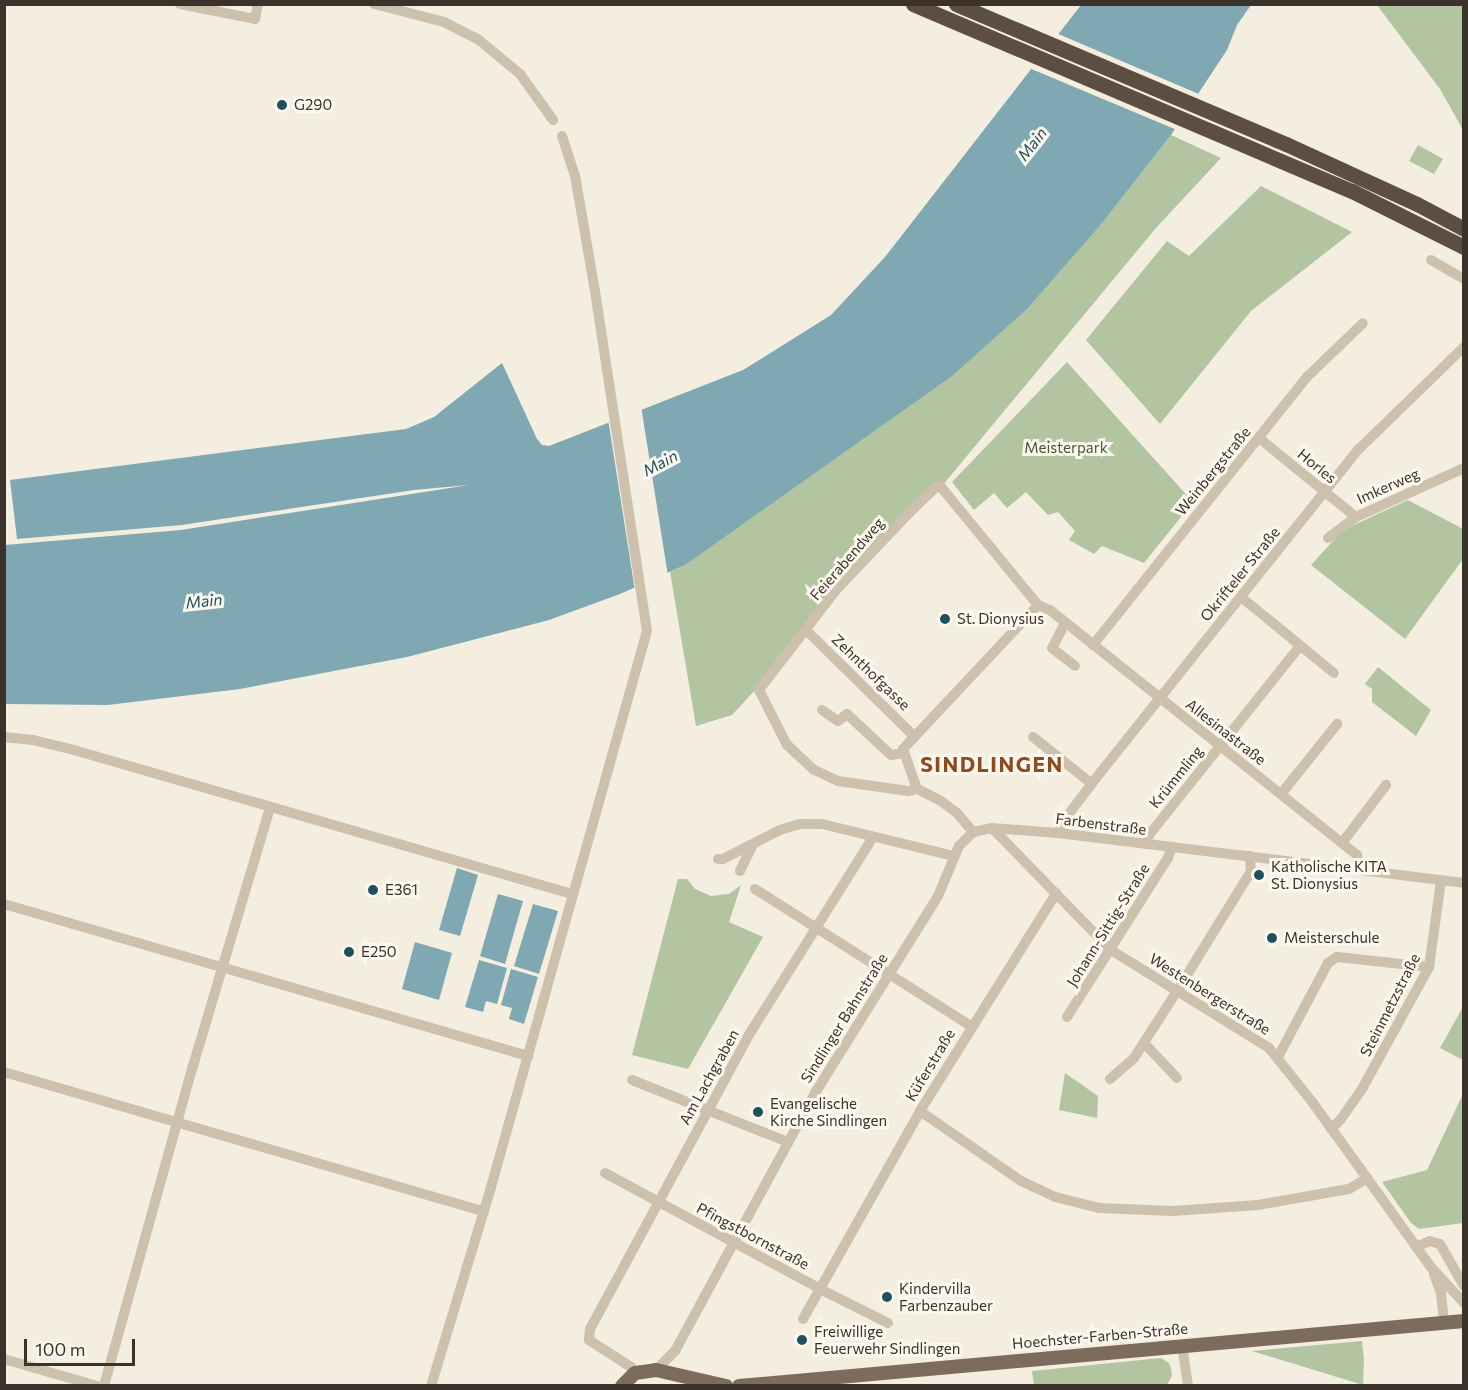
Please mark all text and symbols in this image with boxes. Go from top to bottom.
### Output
place label: G290 [294,96,332,114]
marker: G290 [275,98,289,112]
water label: Main [1013,124,1051,164]
street label: Weinbergstraße [1172,423,1254,519]
park label: Meisterpark [1024,439,1108,457]
street label: Horles [1294,445,1340,487]
water label: Main [639,446,681,480]
street label: Imkerweg [1354,464,1422,508]
street label: Feierabendweg [806,514,888,604]
street label: Okrifteler Straße [1196,523,1284,625]
water label: Main [185,590,223,612]
place label: St. Dionysius [957,610,1044,628]
marker: St. Dionysius [938,612,952,626]
street label: Zehnthofgasse [828,630,914,714]
street label: Allesinastraße [1182,695,1270,769]
street label: Krümmling [1145,742,1207,812]
district label: SINDLINGEN [920,751,1064,777]
street label: Farbenstraße [1055,810,1147,838]
place label: Katholische KITA St. Dionysius [1271,857,1387,892]
street label: Johann-Sittig-Straße [1063,860,1153,990]
marker: Katholische KITA St. Dionysius [1252,868,1266,882]
place label: E361 [385,881,418,899]
marker: E361 [366,883,380,897]
place label: Meisterschule [1284,929,1379,947]
marker: Meisterschule [1265,931,1279,945]
place label: E250 [361,943,397,961]
marker: E250 [342,945,356,959]
street label: Westenbergerstraße [1146,949,1274,1039]
street label: Sindlinger Bahnstraße [797,950,891,1086]
street label: Steinmetzstraße [1356,950,1424,1060]
street label: Am Lachgraben [675,1026,743,1128]
street label: Küferstraße [901,1026,959,1104]
place label: Evangelische Kirche Sindlingen [770,1094,887,1129]
marker: Evangelische Kirche Sindlingen [751,1105,765,1119]
street label: Pfingstbornstraße [694,1199,812,1273]
place label: Kindervilla Farbenzauber [899,1279,993,1314]
marker: Kindervilla Farbenzauber [880,1290,894,1304]
street label: Hoechster-Farben-Straße [1011,1319,1189,1353]
place label: Freiwillige Feuerwehr Sindlingen [814,1322,960,1357]
scale bar [27,1327,138,1365]
marker: Freiwillige Feuerwehr Sindlingen [795,1333,809,1347]
text: 100 m [35,1338,85,1360]

